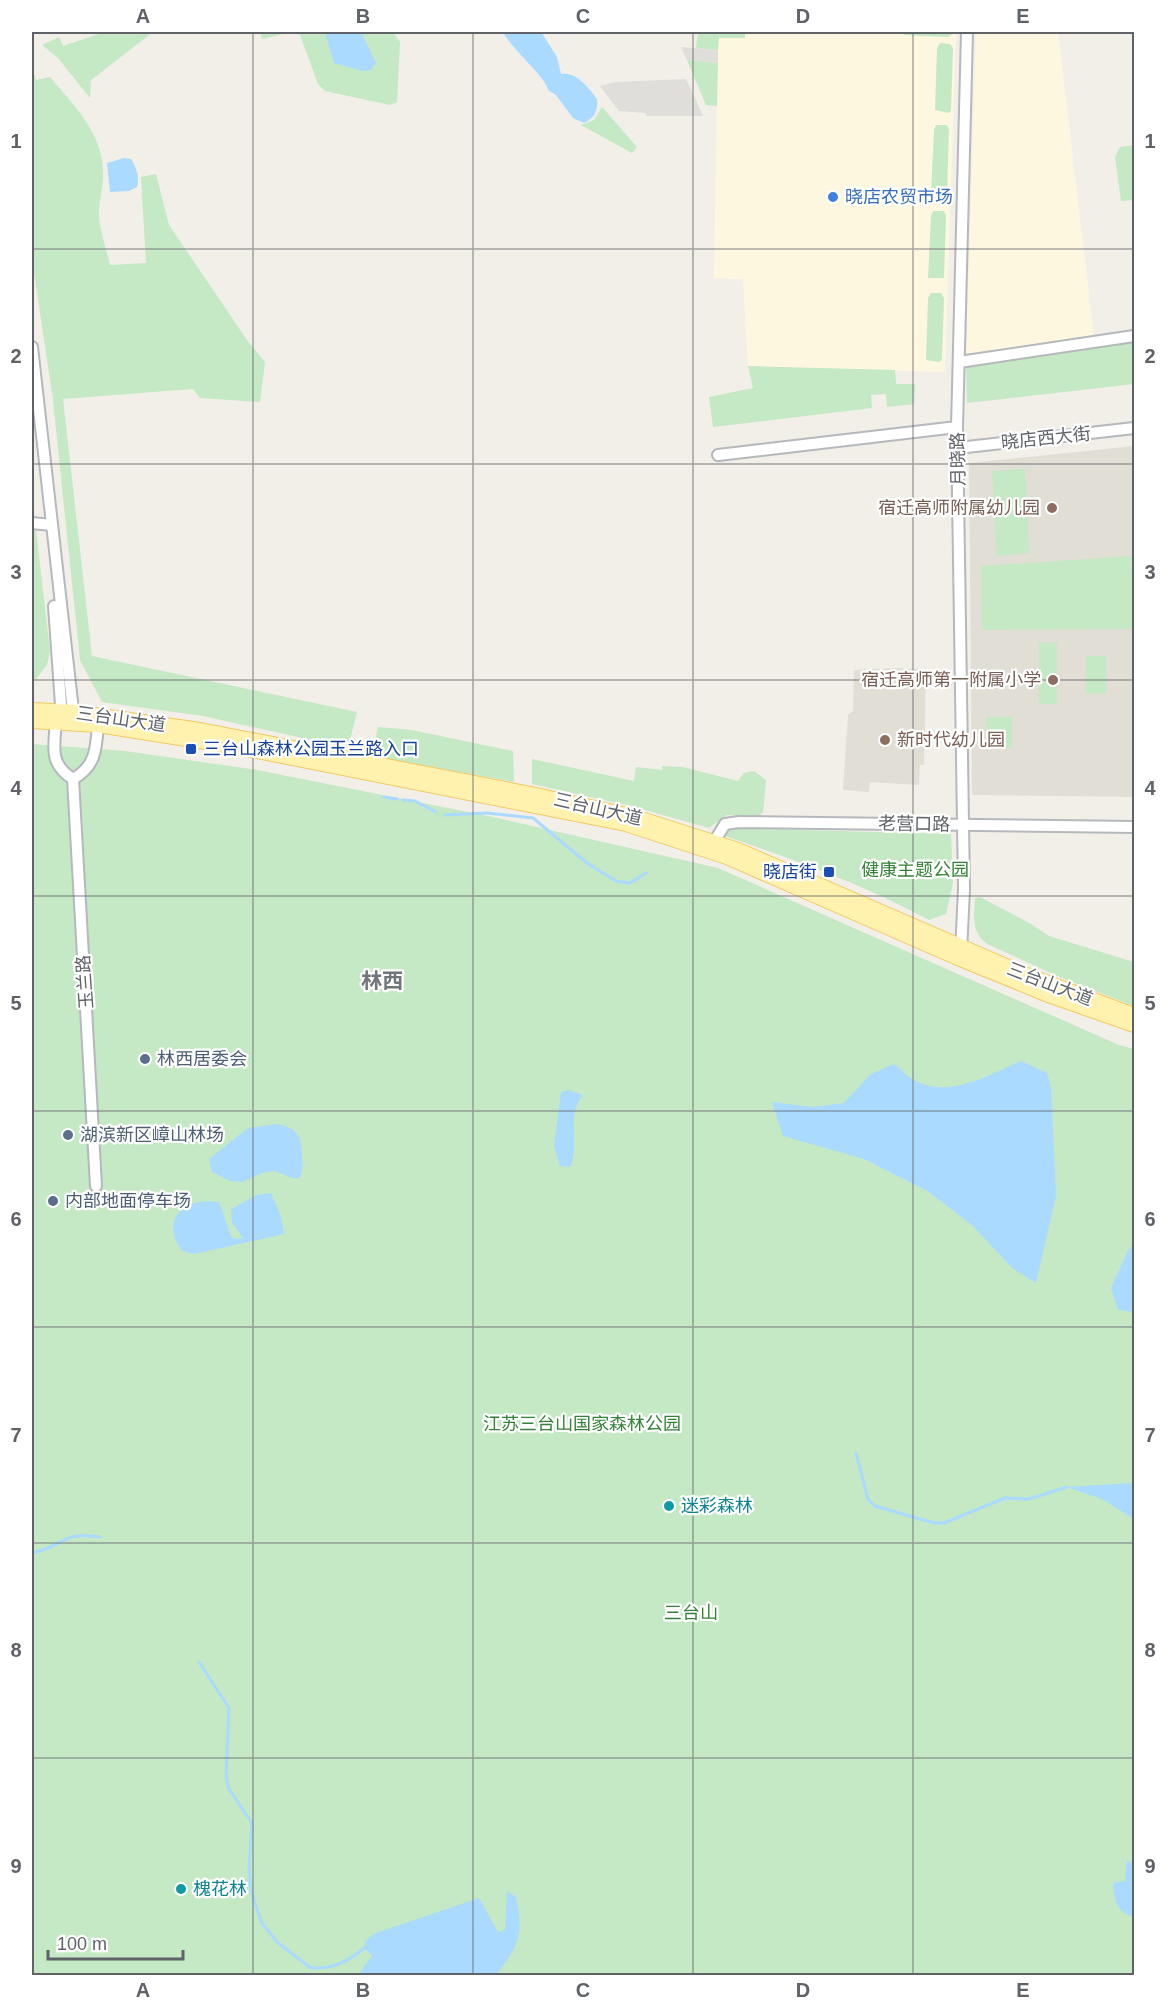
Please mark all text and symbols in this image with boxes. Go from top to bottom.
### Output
text: A [136,5,150,27]
text: B [356,5,370,27]
text: C [576,5,590,27]
text: D [796,5,810,27]
text: E [1016,5,1030,27]
text: 1 [10,130,22,152]
text: 1 [1144,130,1156,152]
place label: 晓店农贸市场 [845,187,953,207]
marker: 晓店农贸市场 [826,190,840,204]
text: 2 [10,345,22,367]
text: 2 [1144,345,1156,367]
street label: 晓店西大街 [1000,423,1092,453]
street label: 月晓路 [948,432,968,486]
place label: 宿迁高师附属幼儿园 [878,498,1040,518]
marker: 宿迁高师附属幼儿园 [1045,501,1059,515]
text: 3 [10,561,22,583]
text: 3 [1144,561,1156,583]
place label: 宿迁高师第一附属小学 [861,670,1041,690]
marker: 宿迁高师第一附属小学 [1046,673,1060,687]
street label: 三台山大道 [75,703,167,735]
place label: 新时代幼儿园 [897,730,1005,750]
marker: 新时代幼儿园 [878,733,892,747]
place label: 三台山森林公园玉兰路入口 [203,739,419,759]
marker: 三台山森林公园玉兰路入口 [184,742,198,756]
text: 4 [10,777,22,799]
text: 4 [1144,777,1156,799]
street label: 三台山大道 [552,789,644,829]
street label: 老营口路 [878,813,950,835]
park label: 健康主题公园 [861,860,969,880]
place label: 晓店街 [763,862,817,882]
marker: 晓店街 [822,865,836,879]
street label: 玉兰路 [73,954,97,1010]
street label: 三台山大道 [1004,959,1096,1009]
district label: 林西 [361,969,403,992]
text: 5 [10,992,22,1014]
text: 5 [1144,992,1156,1014]
place label: 林西居委会 [157,1049,247,1069]
marker: 林西居委会 [138,1052,152,1066]
place label: 湖滨新区嶂山林场 [80,1125,224,1145]
marker: 湖滨新区嶂山林场 [61,1128,75,1142]
place label: 内部地面停车场 [65,1191,191,1211]
marker: 内部地面停车场 [46,1194,60,1208]
text: 6 [10,1208,22,1230]
text: 6 [1144,1208,1156,1230]
park label: 江苏三台山国家森林公园 [483,1414,681,1434]
text: 7 [10,1424,22,1446]
text: 7 [1144,1424,1156,1446]
place label: 迷彩森林 [681,1496,753,1516]
marker: 迷彩森林 [662,1499,676,1513]
park label: 三台山 [664,1603,718,1623]
text: 8 [10,1639,22,1661]
text: 8 [1144,1639,1156,1661]
text: 9 [10,1855,22,1877]
text: 9 [1144,1855,1156,1877]
place label: 槐花林 [193,1879,247,1899]
marker: 槐花林 [174,1882,188,1896]
scale bar [48,1923,183,1961]
text: 100 m [57,1934,107,1954]
text: A [136,1979,150,2001]
text: B [356,1979,370,2001]
text: C [576,1979,590,2001]
text: D [796,1979,810,2001]
text: E [1016,1979,1030,2001]

